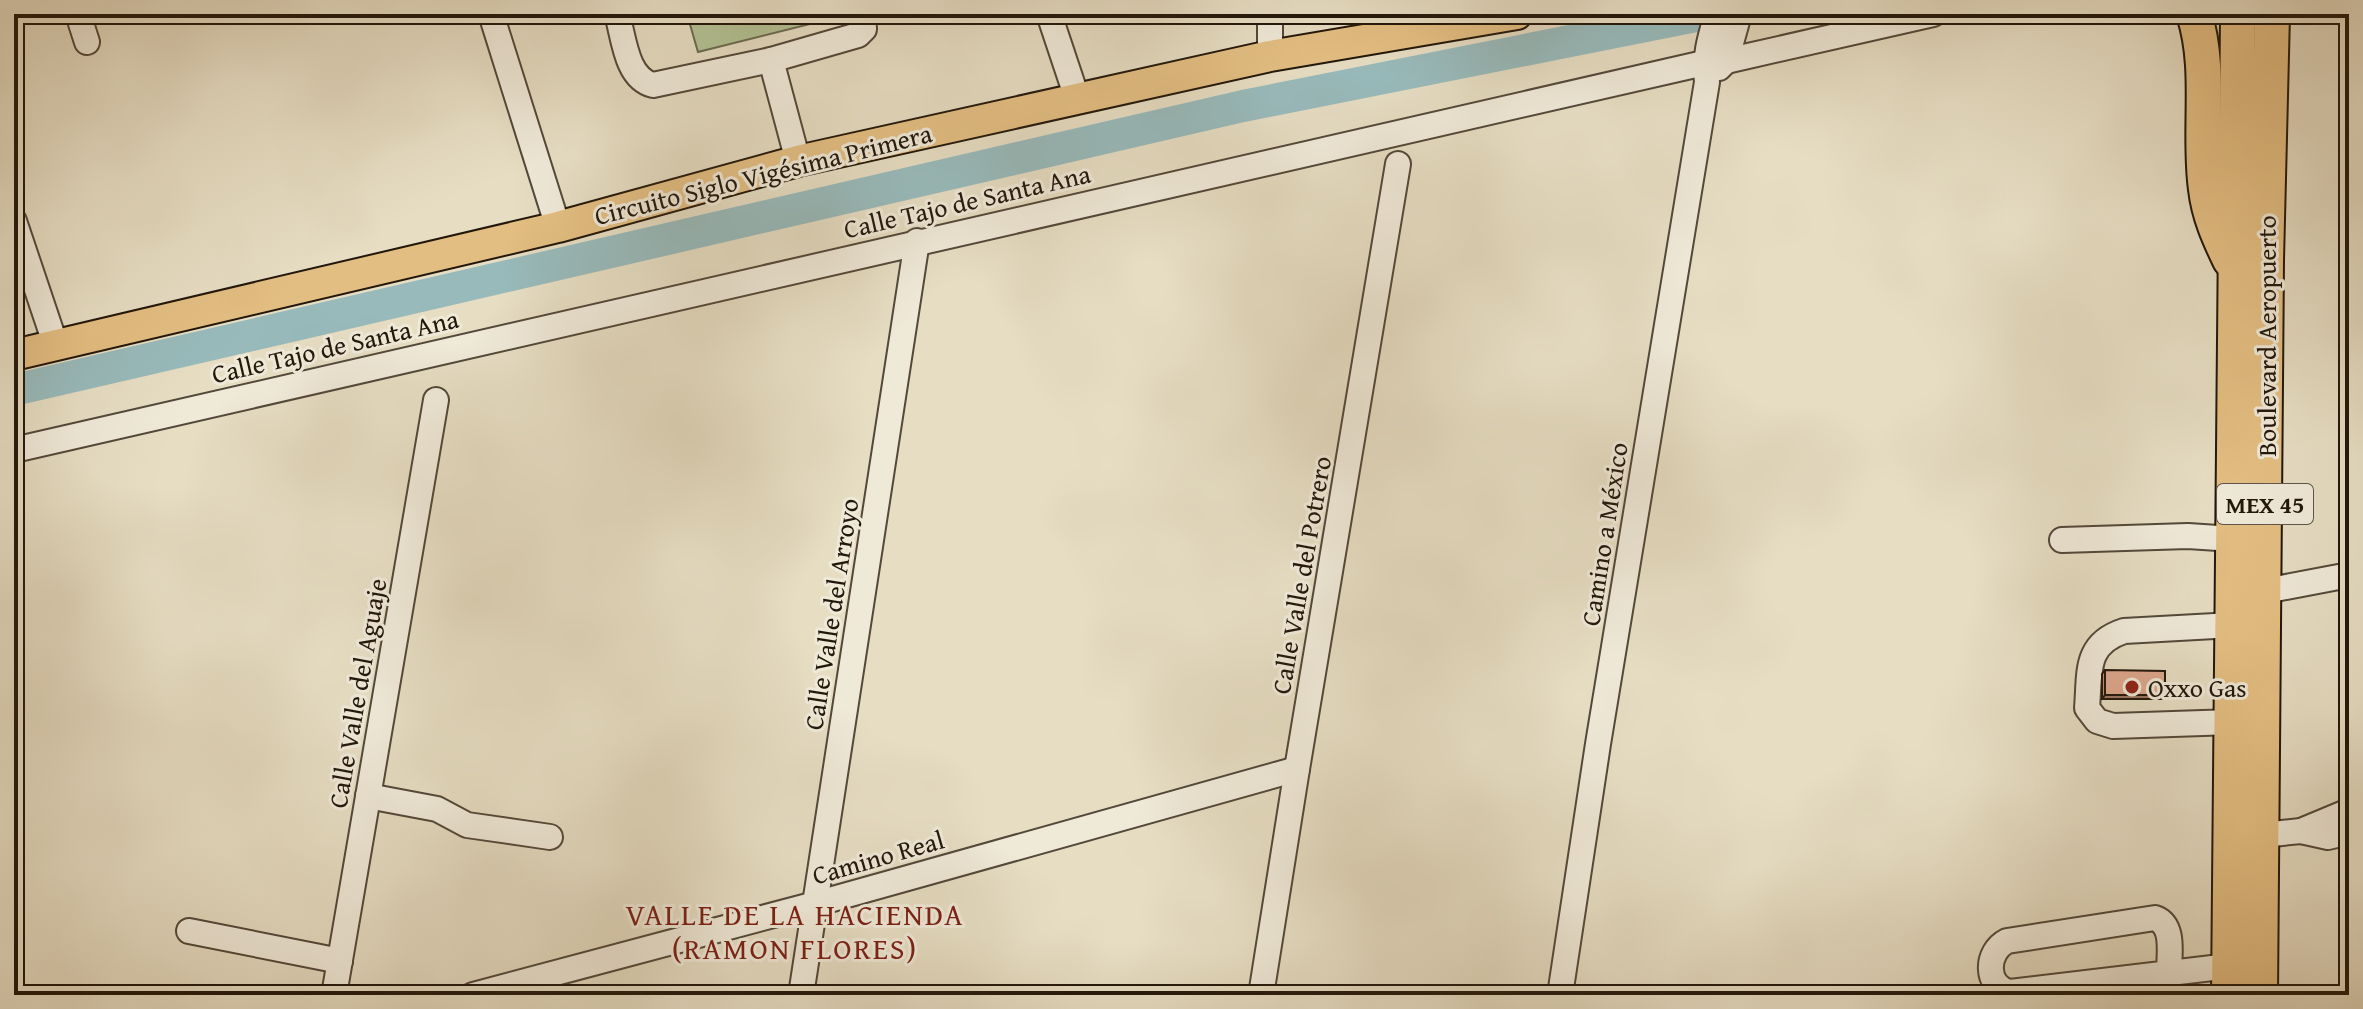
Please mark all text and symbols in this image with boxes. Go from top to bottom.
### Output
street label: Circuito Siglo Vigésima Primera [590,113,937,235]
street label: Calle Tajo de Santa Ana [840,153,1095,248]
street label: Boulevard Aeropuerto [2247,215,2286,457]
street label: Calle Tajo de Santa Ana [208,298,463,393]
street label: Camino a México [1570,439,1638,629]
street label: Calle Valle del Potrero [1261,453,1341,697]
road number: MEX 45 [2217,484,2313,524]
street label: Calle Valle del Arroyo [793,495,869,733]
street label: Calle Valle del Aguaje [318,575,396,811]
place label: Oxxo Gas [2148,668,2247,707]
marker: Oxxo Gas [2123,678,2141,696]
street label: Camino Real [808,820,948,894]
district label: VALLE DE LA HACIENDA (RAMON FLORES) [626,892,964,970]

